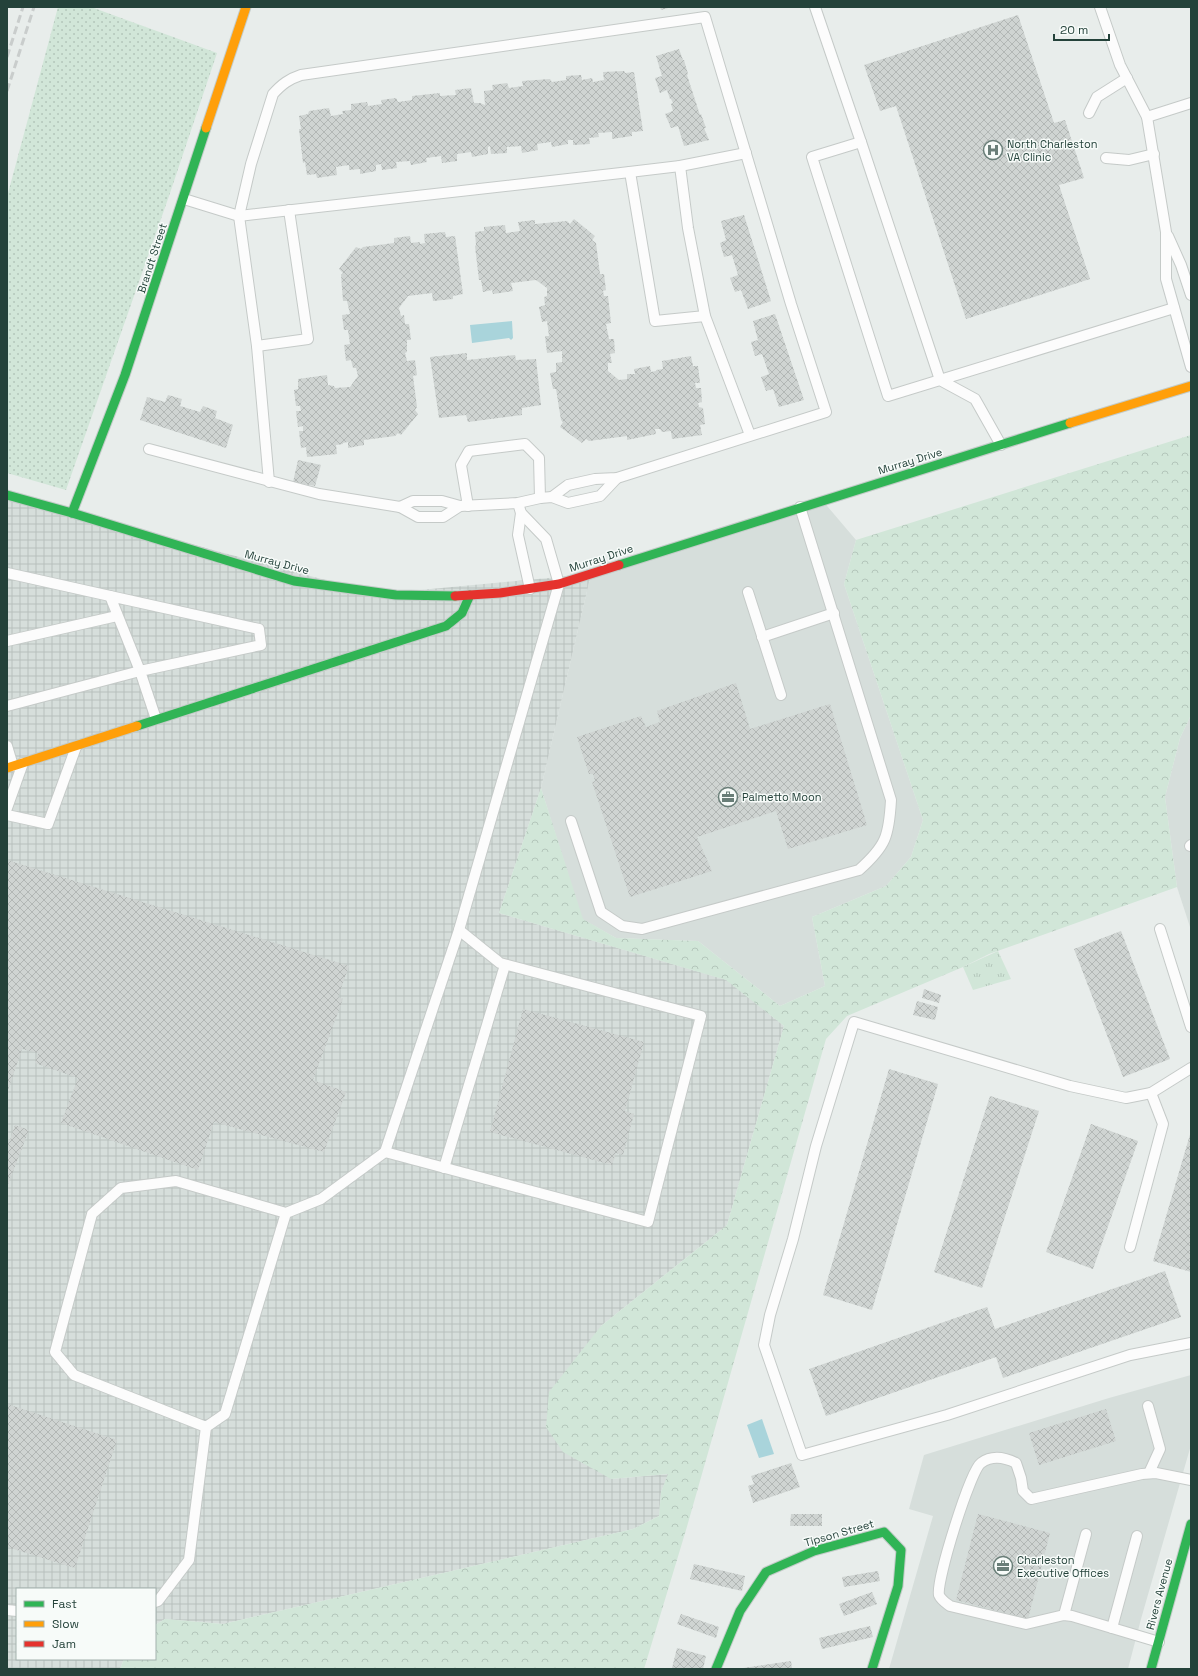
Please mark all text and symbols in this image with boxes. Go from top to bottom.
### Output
scale bar [1054,16,1109,42]
text: 20 m [1060,22,1088,38]
place label: North Charleston VA Clinic [1007,137,1097,164]
hospital icon: North Charleston VA Clinic [982,139,1004,161]
street label: Brandt Street [134,221,170,295]
street label: Murray Drive [876,445,944,477]
street label: Murray Drive [567,541,635,575]
street label: Murray Drive [243,547,311,577]
office icon: Palmetto Moon [717,786,739,808]
place label: Palmetto Moon [742,790,822,804]
street label: Tipson Street [802,1516,876,1550]
place label: Charleston Executive Offices [1017,1553,1109,1580]
office icon: Charleston Executive Offices [992,1555,1014,1577]
street label: Rivers Avenue [1143,1557,1175,1631]
legend [16,1588,156,1660]
text: Fast [52,1596,77,1612]
text: Slow [52,1616,79,1632]
text: Jam [52,1636,76,1652]

